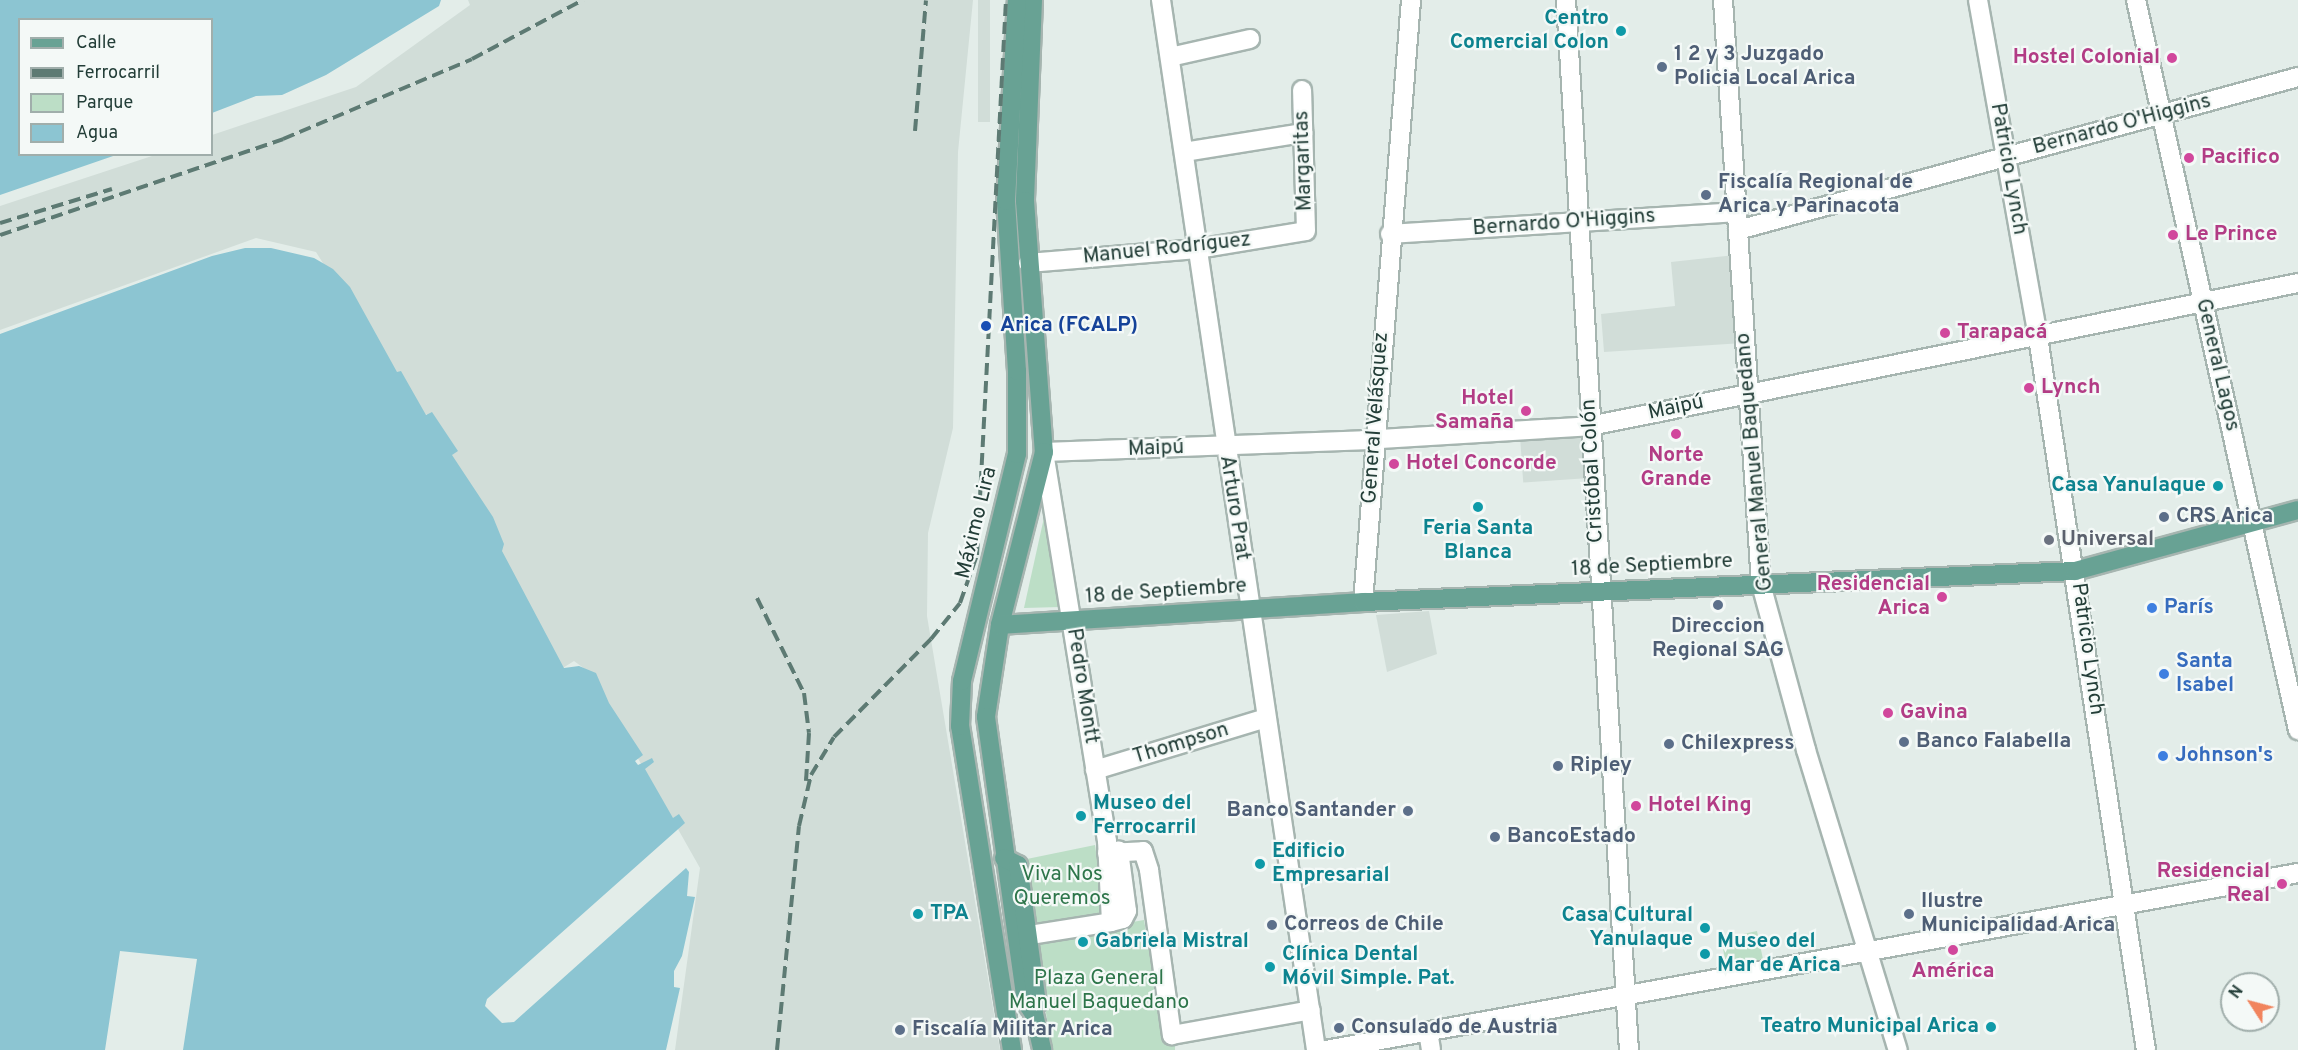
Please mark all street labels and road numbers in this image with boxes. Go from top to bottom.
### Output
street label: Bernardo O'Higgins [2030,89,2214,161]
street label: Patricio Lynch [1984,101,2032,237]
street label: Margaritas [1290,110,1318,212]
street label: Bernardo O'Higgins [1472,204,1656,242]
street label: Manuel Rodríguez [1082,228,1252,270]
street label: General Lagos [2190,296,2244,434]
street label: General Velásquez [1357,331,1395,505]
street label: General Manuel Baquedano [1731,332,1779,592]
street label: Maipú [1646,390,1706,426]
street label: Cristóbal Colón [1577,398,1609,544]
street label: Maipú [1127,435,1185,463]
street label: Arturo Prat [1213,454,1255,562]
street label: Máximo Lira [951,464,1003,582]
street label: 18 de Septiembre [1571,549,1733,583]
street label: 18 de Septiembre [1084,574,1248,610]
street label: Patricio Lynch [2065,581,2109,717]
street label: Pedro Montt [1060,626,1104,746]
street label: Thompson [1130,718,1232,770]

